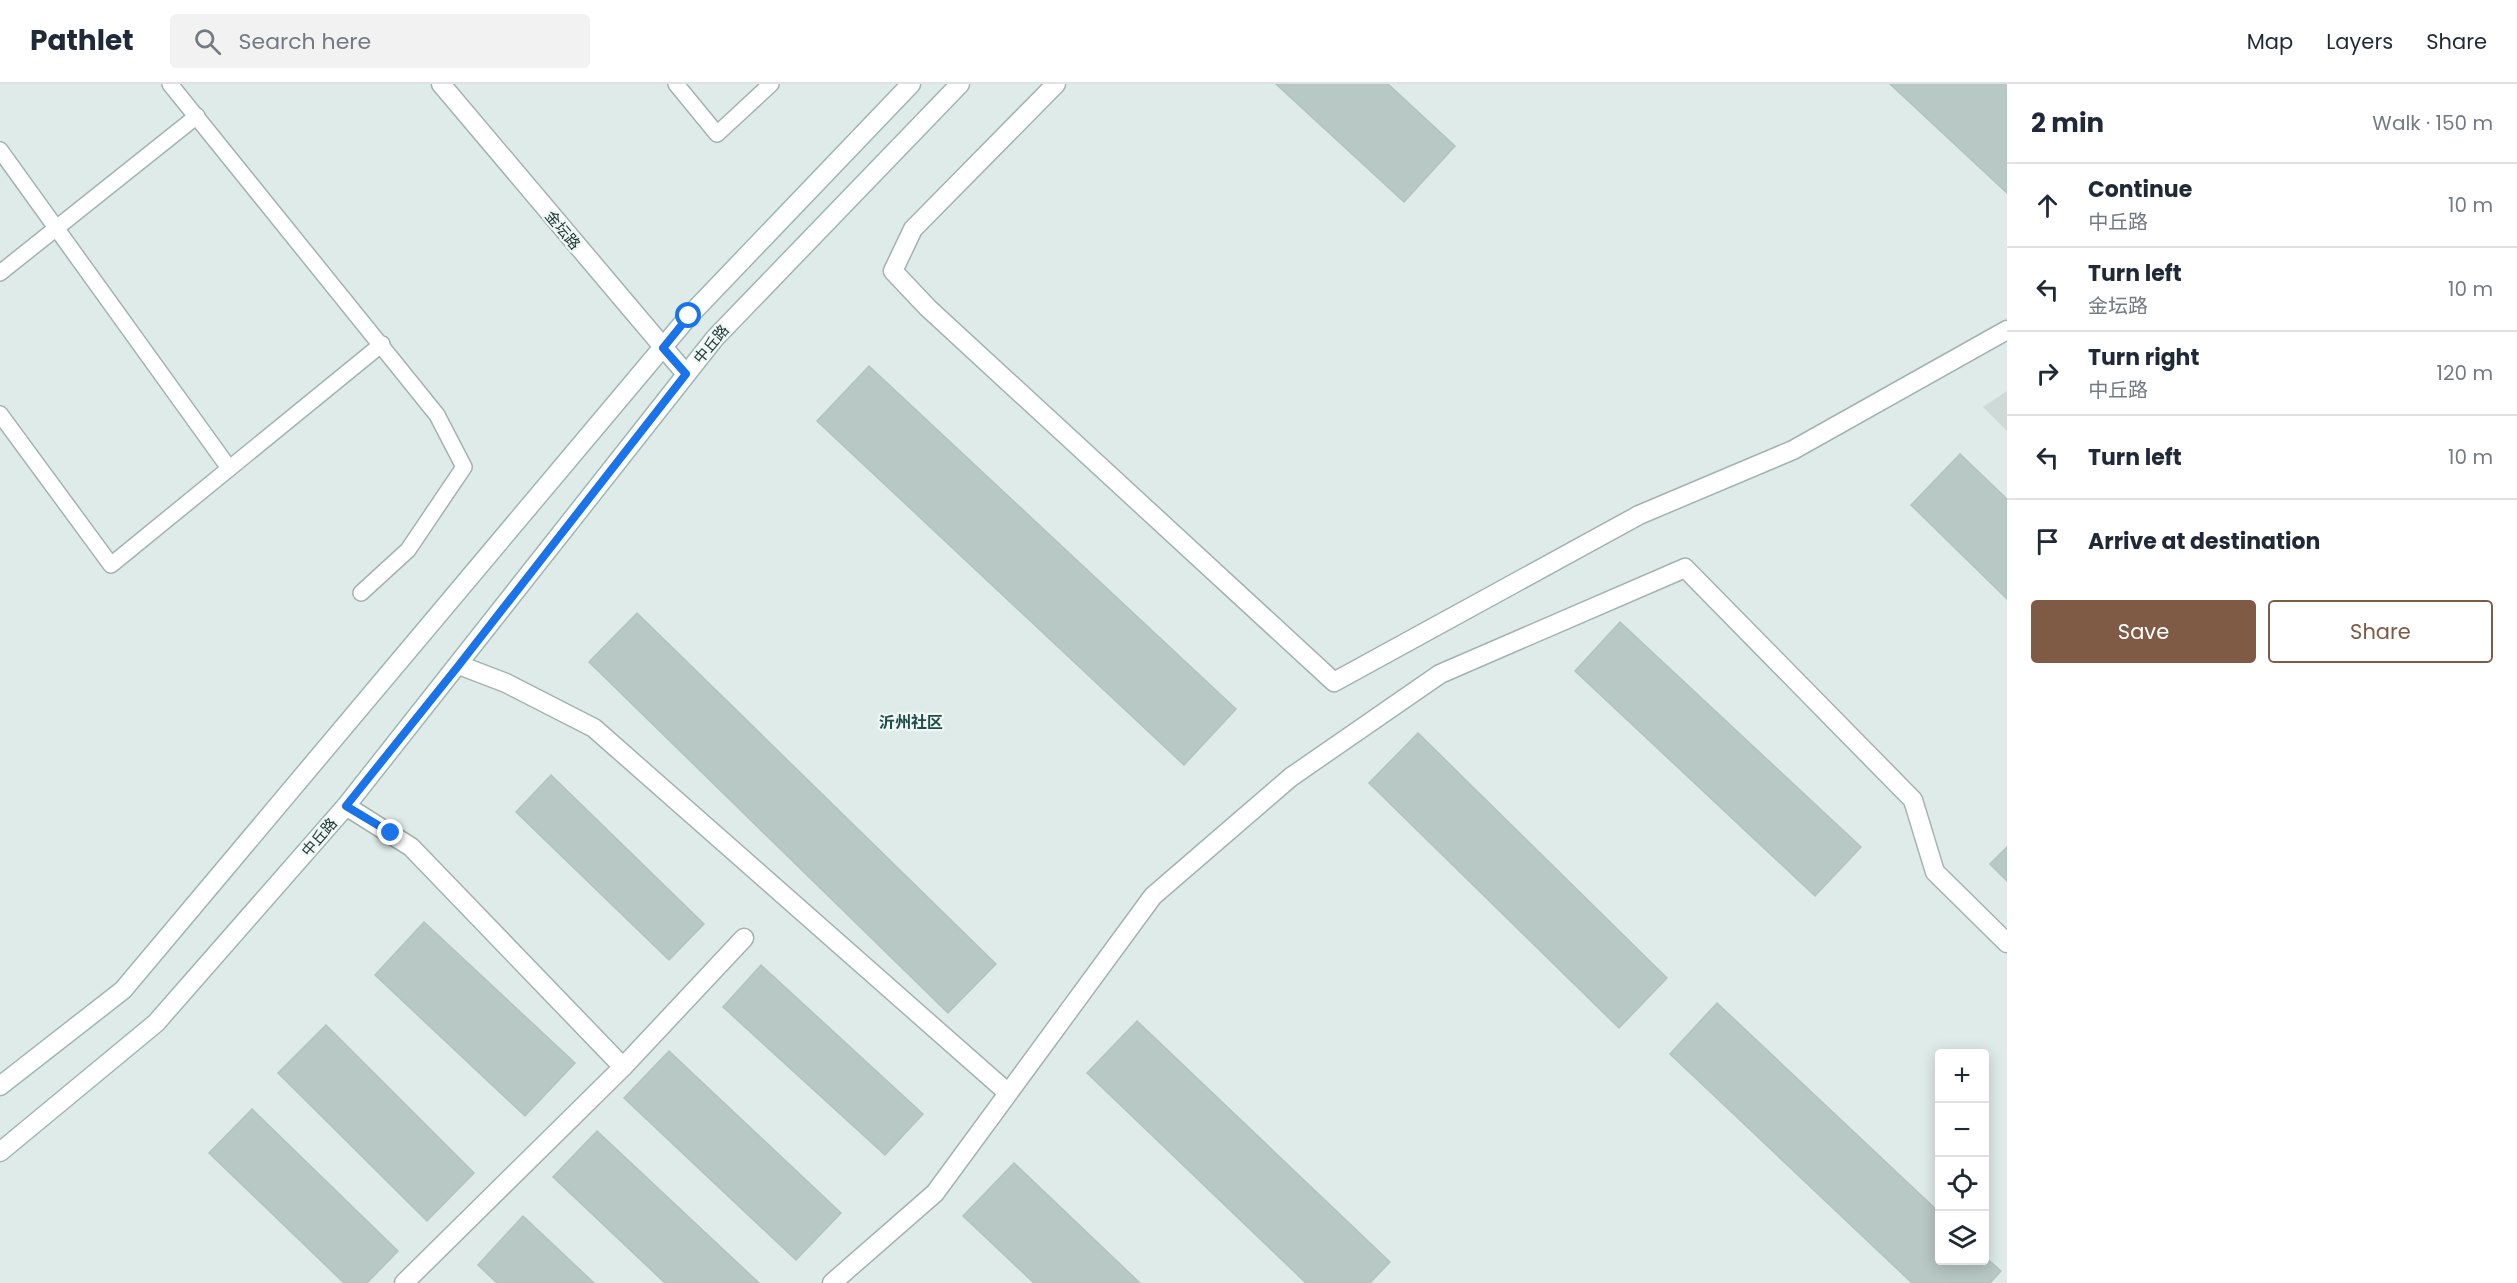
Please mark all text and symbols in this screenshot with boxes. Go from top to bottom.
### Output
search box [170,14,590,68]
text: Pathlet [30,21,134,60]
icon: search [191,25,224,58]
text: Search here [239,26,371,57]
text: Map [2247,27,2293,56]
text: Layers [2326,27,2393,56]
text: Share [2426,27,2487,56]
text: 2 min [2031,105,2104,141]
text: Walk · 150 m [2372,109,2493,137]
text: Continue [2088,174,2192,205]
icon: ahead [2031,189,2064,222]
text: 10 m [2448,191,2493,219]
street label: 金坛路 [540,206,586,254]
text: 中丘路 [2088,208,2148,236]
text: Turn left [2088,258,2182,289]
icon: left [2031,273,2064,306]
text: 10 m [2448,275,2493,303]
text: 金坛路 [2088,292,2148,320]
route start [675,302,701,328]
street label: 中丘路 [688,320,734,368]
text: Turn right [2088,342,2199,373]
icon: right [2031,357,2064,390]
text: 120 m [2437,359,2493,387]
text: 中丘路 [2088,376,2148,404]
icon: left [2031,441,2064,474]
text: Turn left [2088,442,2182,473]
text: 10 m [2448,443,2493,471]
icon: arrive [2031,525,2064,558]
text: Arrive at destination [2088,526,2320,557]
button: Save [2031,600,2256,663]
button: Share [2268,600,2493,663]
district label: 沂州社区 [879,711,943,734]
street label: 中丘路 [296,813,342,861]
route end [377,819,403,845]
map controls [1935,1049,1989,1265]
button: + [1935,1049,1989,1103]
button: − [1935,1103,1989,1157]
button: locate [1935,1157,1989,1211]
button: layers [1935,1211,1989,1265]

